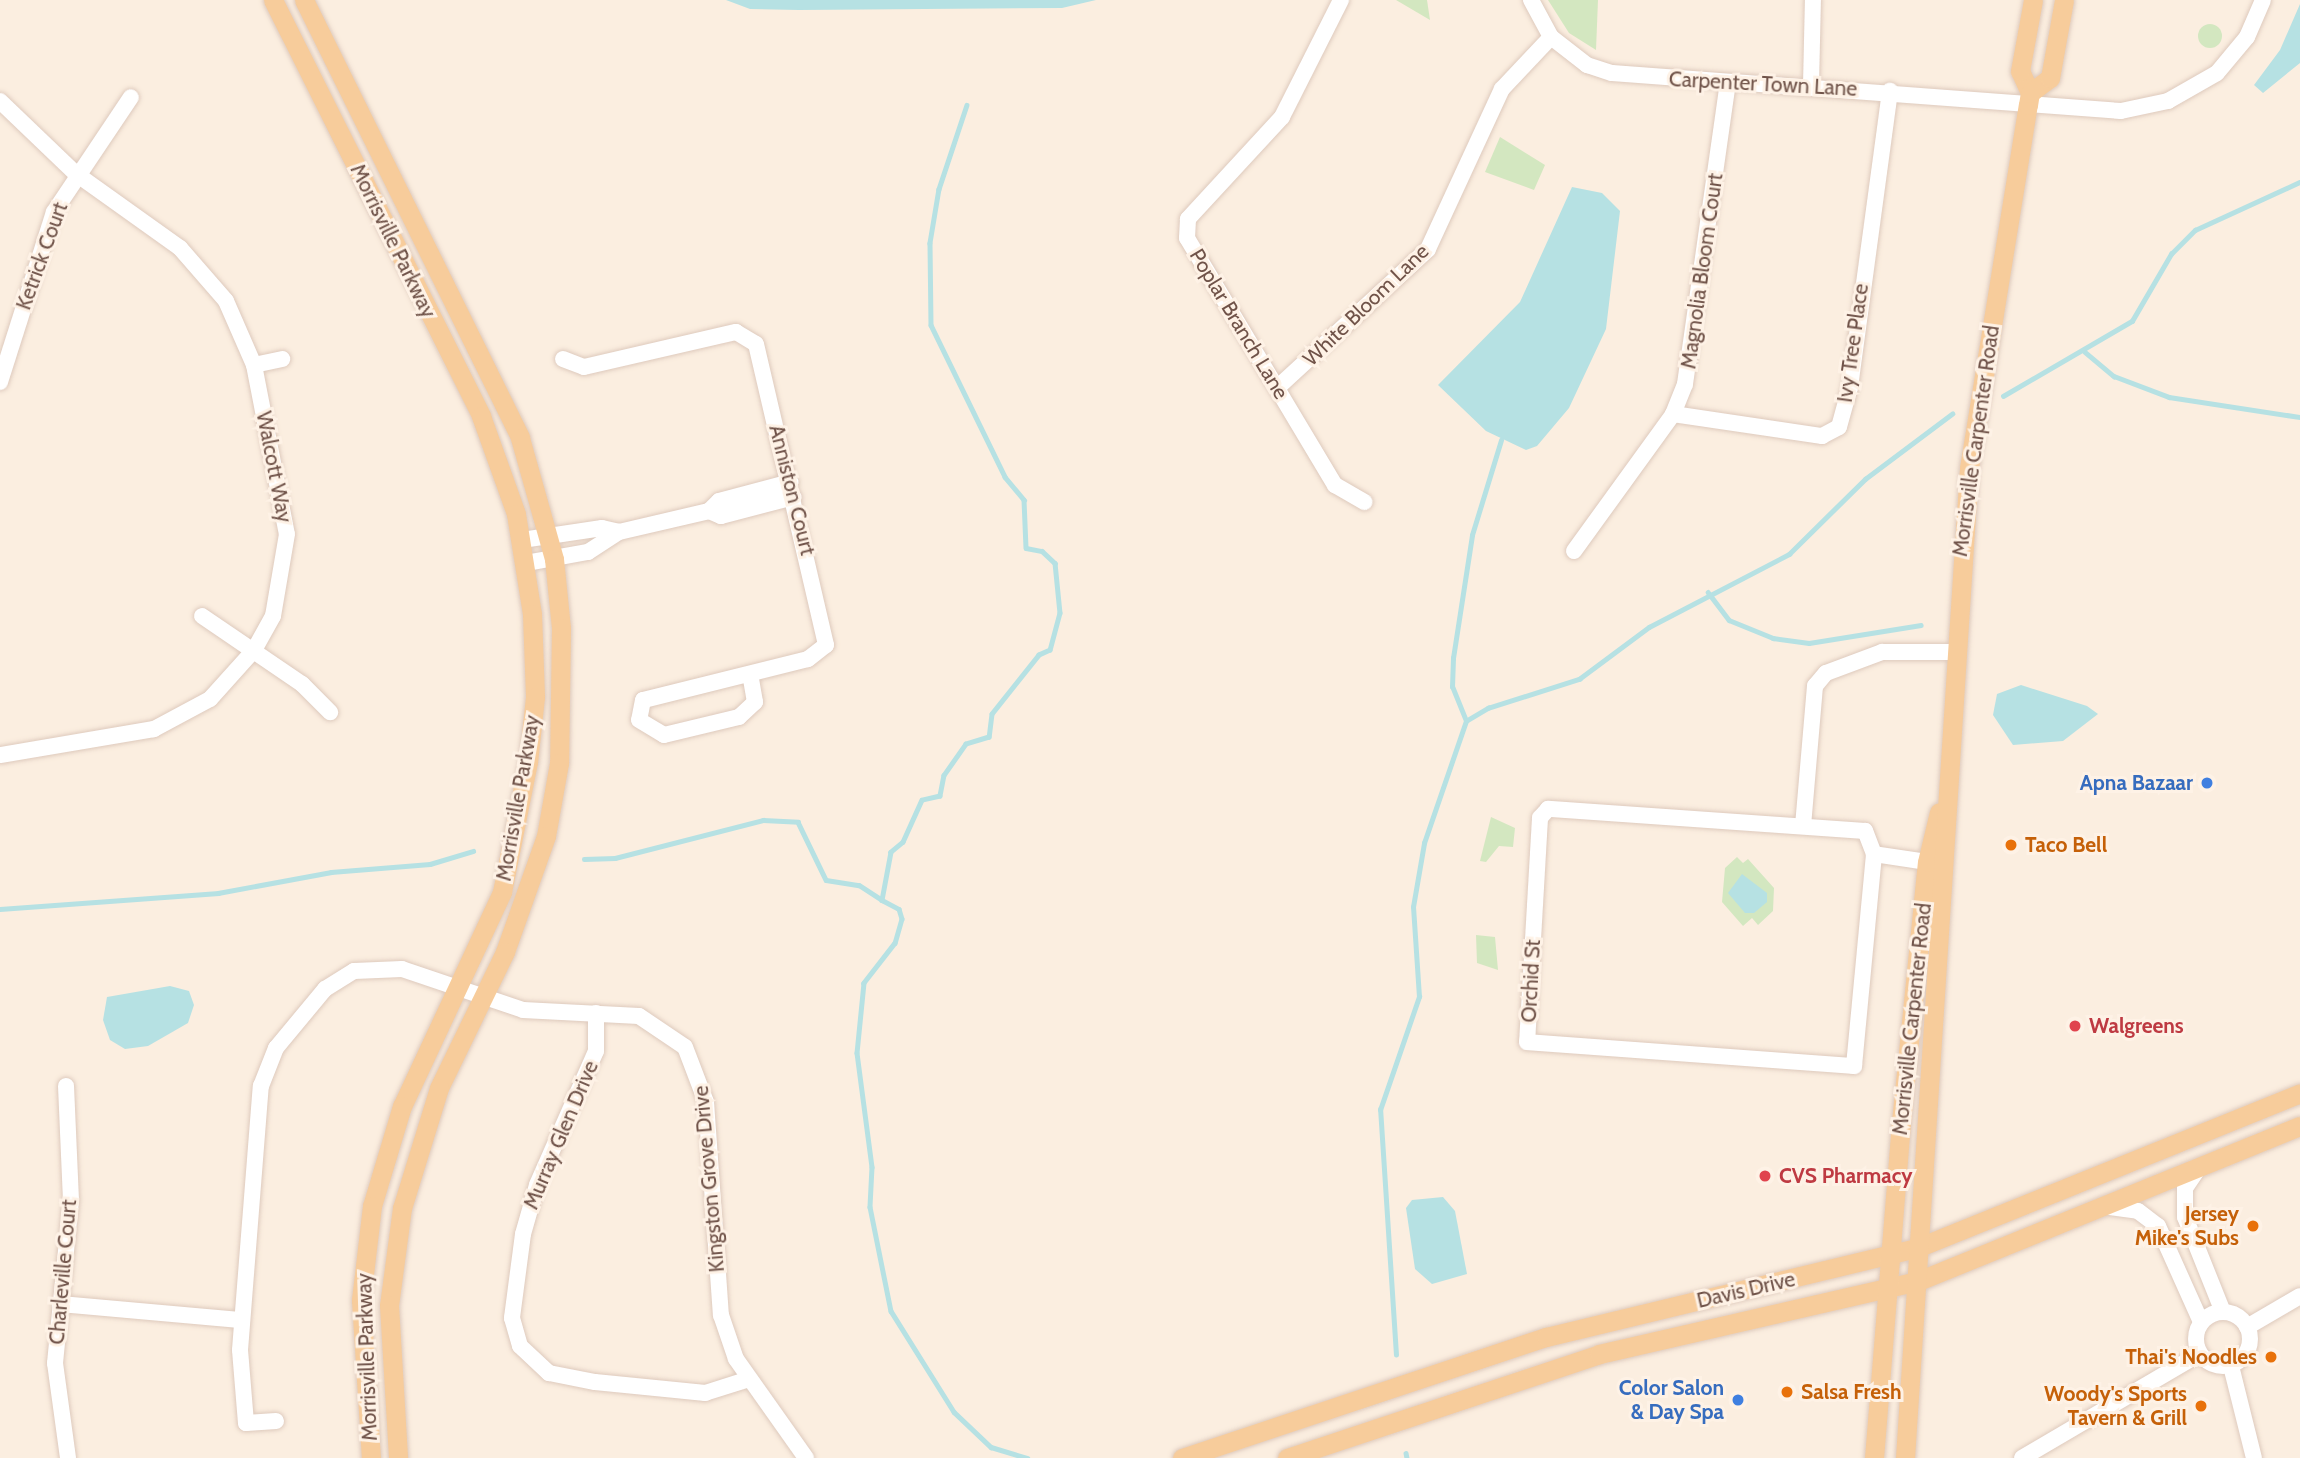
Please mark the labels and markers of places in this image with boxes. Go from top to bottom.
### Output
place label: Apna Bazaar [2080,770,2193,796]
marker: Apna Bazaar [2199,775,2215,791]
place label: Taco Bell [2025,832,2107,858]
marker: Taco Bell [2003,837,2019,853]
place label: Walgreens [2089,1013,2184,1039]
marker: Walgreens [2067,1018,2083,1034]
place label: CVS Pharmacy [1779,1163,1913,1189]
marker: CVS Pharmacy [1757,1168,1773,1184]
place label: Jersey Mike's Subs [2135,1201,2239,1251]
marker: Jersey Mike's Subs [2245,1218,2261,1234]
place label: Thai's Noodles [2125,1344,2257,1370]
marker: Thai's Noodles [2263,1349,2279,1365]
place label: Color Salon & Day Spa [1619,1375,1724,1425]
place label: Salsa Fresh [1801,1379,1902,1405]
place label: Woody's Sports Tavern & Grill [2044,1381,2187,1431]
marker: Salsa Fresh [1779,1384,1795,1400]
marker: Color Salon & Day Spa [1730,1392,1746,1408]
marker: Woody's Sports Tavern & Grill [2193,1398,2209,1414]

